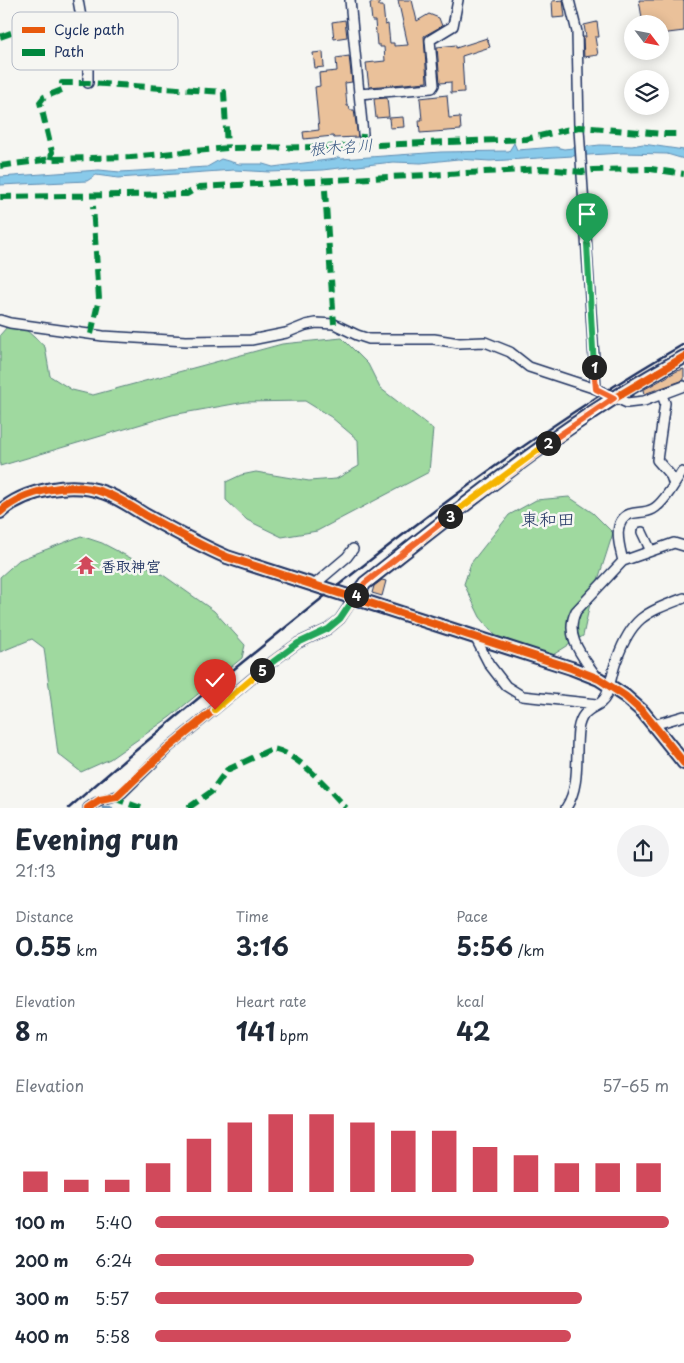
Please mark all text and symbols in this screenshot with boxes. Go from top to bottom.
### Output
legend [12,12,178,70]
north arrow [624,15,669,60]
map controls [624,15,669,115]
text: Cycle path [54,19,125,40]
text: Path [54,41,84,62]
button: layers [624,70,669,115]
water label: 根木名川 [308,132,374,160]
pin [566,193,608,244]
icon: arrive [573,200,601,228]
pin: 1 [582,354,606,380]
text: 1 [591,357,598,378]
pin: 2 [536,430,560,456]
text: 2 [544,433,553,454]
pin: 3 [438,504,462,528]
district label: 東和田 [521,505,575,532]
text: 3 [446,506,455,527]
temple icon: 香取神宮 [75,554,97,576]
place label: 香取神宮 [101,554,161,577]
pin: 4 [344,582,368,608]
text: 4 [352,585,361,606]
pin: 5 [250,658,274,682]
pin [194,659,236,710]
text: 5 [258,660,267,681]
icon: check [201,666,229,694]
text: Evening run [15,817,179,860]
button: share [617,825,669,877]
text: 21:13 [15,858,56,882]
text: Distance [15,906,74,927]
text: Time [236,906,269,927]
text: Pace [456,906,488,927]
text: 0.55 [15,927,72,965]
text: 3:16 [236,927,289,965]
text: 5:56 [456,927,513,965]
text: km [72,940,97,961]
text: /km [513,940,544,961]
text: Elevation [15,991,75,1012]
text: Heart rate [236,991,306,1012]
text: kcal [456,991,484,1012]
text: 8 [15,1012,31,1050]
text: 141 [236,1012,275,1050]
text: 42 [456,1012,490,1050]
text: m [31,1025,48,1046]
text: bpm [275,1025,309,1046]
text: Elevation [15,1073,84,1097]
text: 57–65 m [602,1073,669,1097]
text: 100 m [15,1210,65,1234]
text: 5:40 [95,1210,132,1234]
text: 200 m [15,1248,69,1272]
text: 6:24 [95,1248,132,1272]
text: 300 m [15,1286,69,1310]
text: 5:57 [95,1286,129,1310]
text: 400 m [15,1324,69,1348]
text: 5:58 [95,1324,130,1348]

